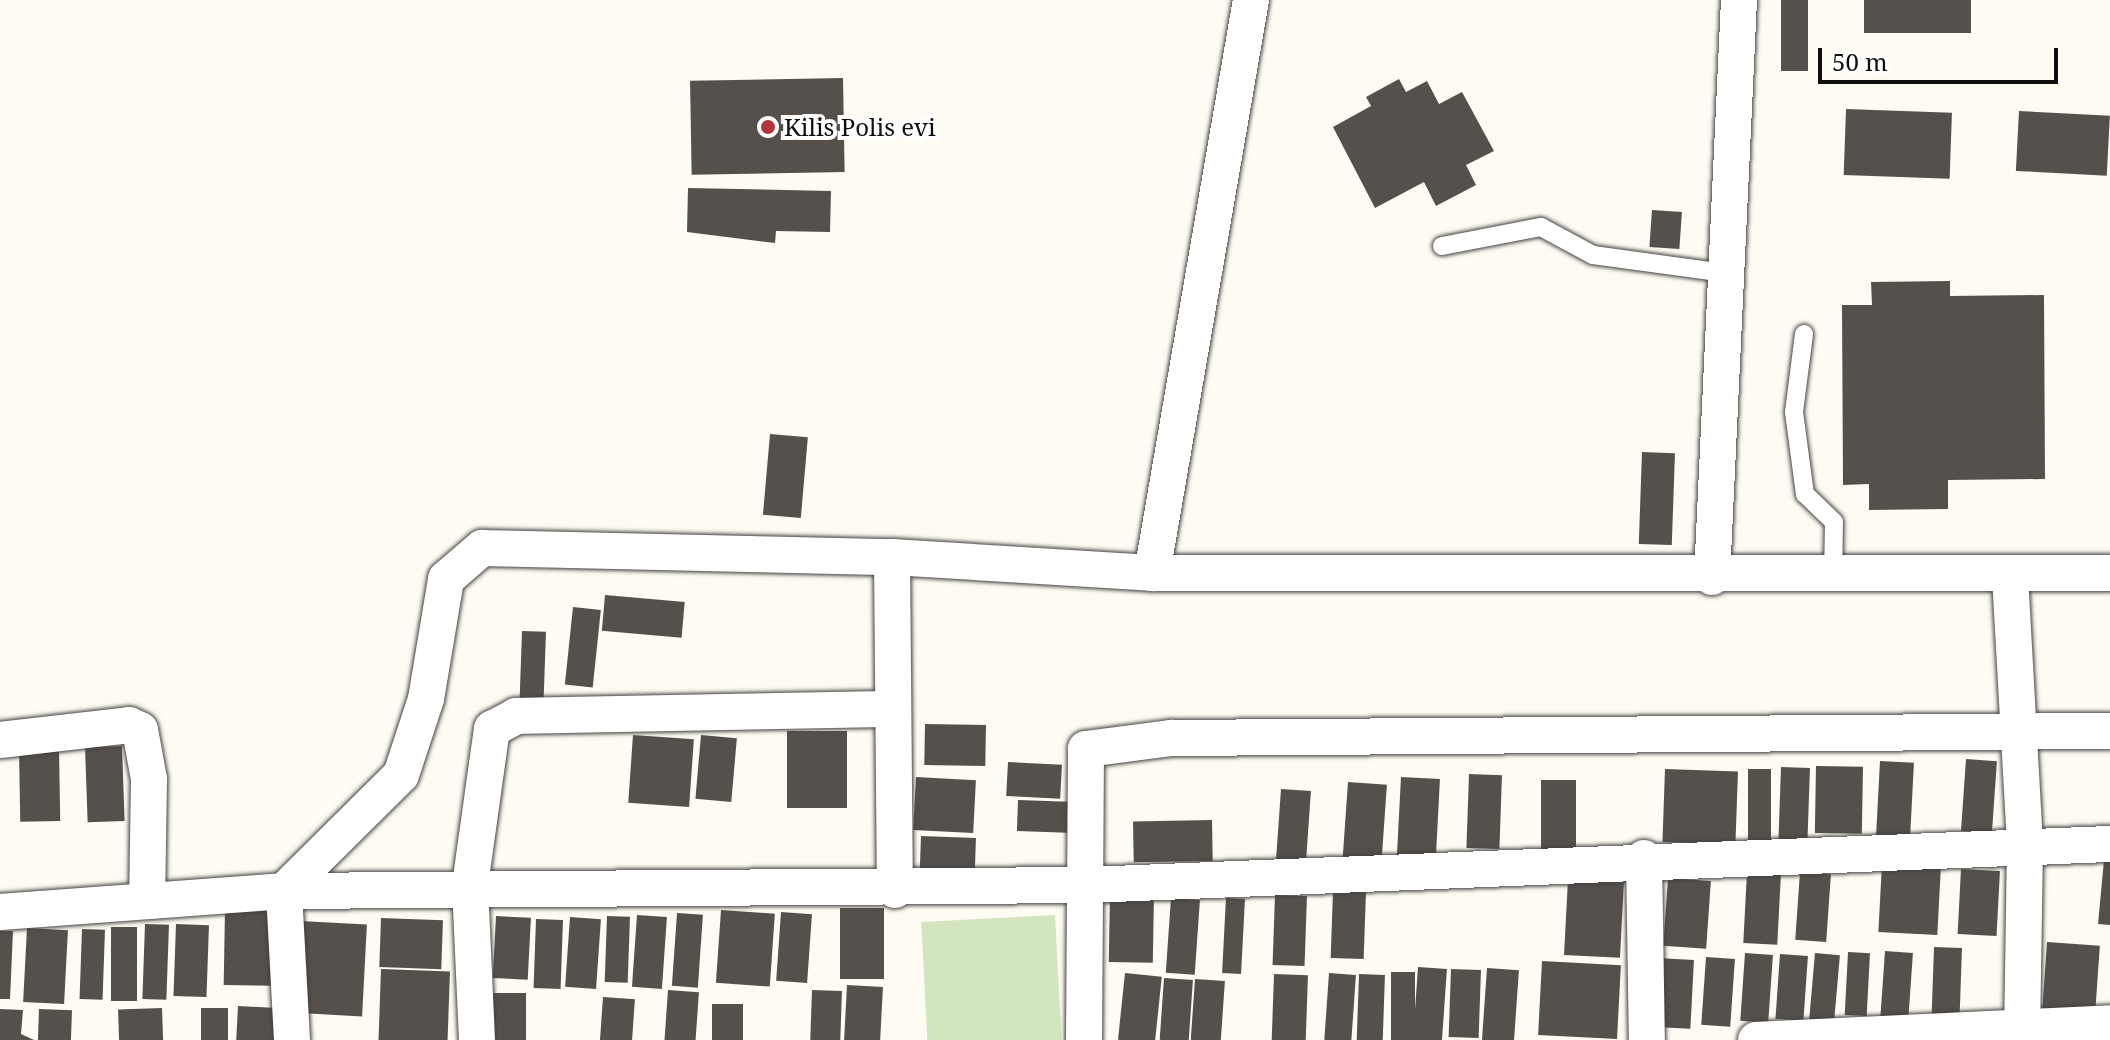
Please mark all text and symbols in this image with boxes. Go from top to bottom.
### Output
scale bar [1822,32,2062,82]
text: 50 m [1832,45,1888,78]
place label: Kilis Polis evi [784,113,936,141]
marker: Kilis Polis evi [759,118,777,136]

